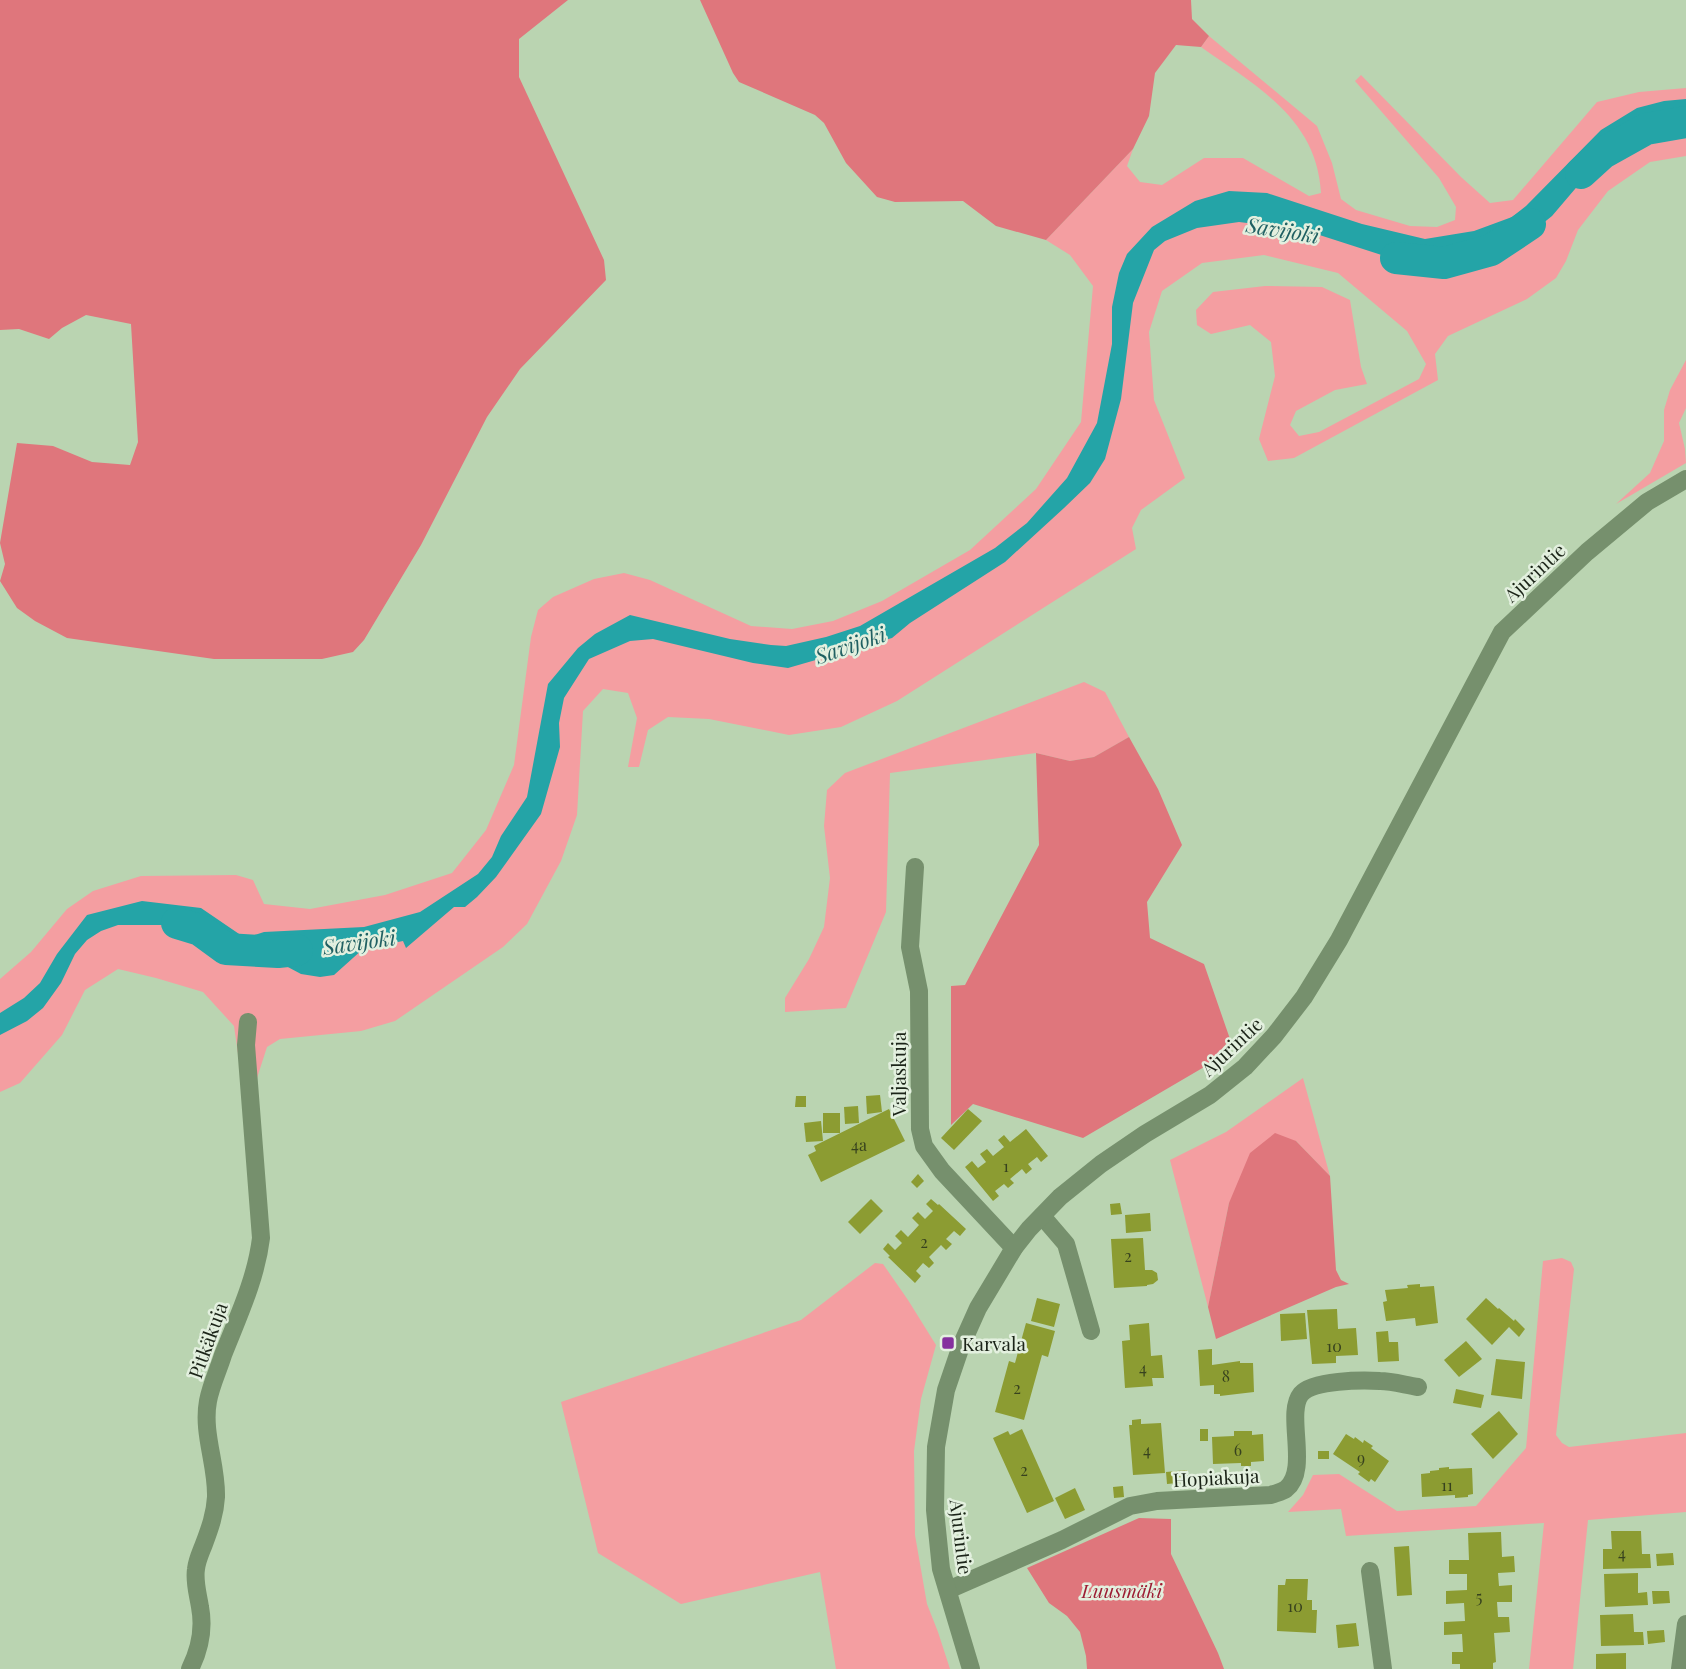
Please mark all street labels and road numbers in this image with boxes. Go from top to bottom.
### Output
street label: Ajurintie [1497,537,1570,608]
street label: Ajurintie [1194,1011,1267,1082]
street label: Valjaskuja [885,1031,911,1117]
street label: Pitkäkuja [181,1298,233,1382]
street label: Hopiakuja [1172,1462,1260,1492]
street label: Ajurintie [944,1497,979,1576]

